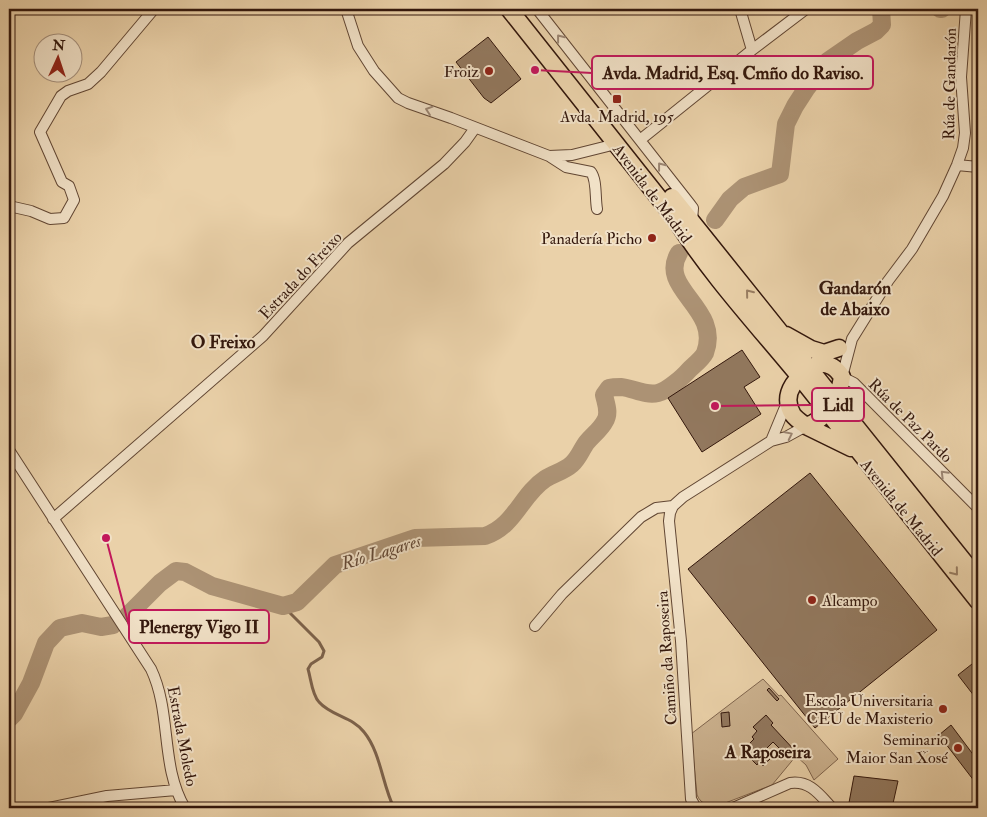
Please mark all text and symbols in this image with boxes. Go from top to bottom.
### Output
street label: Rúa de Gandarón [939,28,961,140]
north arrow [32,32,82,82]
one-way arrow [557,35,565,44]
text: N [51,37,66,54]
callout: Avda. Madrid, Esq. Cmño do Raviso. [592,56,873,89]
place label: Froiz [444,62,479,82]
text: Avda. Madrid, Esq. Cmño do Raviso. [602,62,864,85]
marker: Froiz [483,65,495,77]
marker: Avda. Madrid, 195 [611,93,623,105]
one-way arrow [425,106,434,116]
place label: Avda. Madrid, 195 [559,107,674,127]
street label: Avenida de Madrid [608,139,696,247]
one-way arrow [658,163,666,172]
street label: Estrada do Freixo [255,227,347,324]
place label: Panadería Picho [541,229,642,249]
marker: Panadería Picho [646,232,658,244]
district label: Gandarón de Abaixo [819,277,892,321]
one-way arrow [745,290,754,299]
district label: O Freixo [191,331,256,354]
street label: Rúa de Paz Pardo [864,374,957,467]
callout: Lidl [812,388,864,421]
text: Lidl [822,394,854,417]
one-way arrow [784,430,793,441]
street label: Avenida de Madrid [855,454,947,560]
one-way arrow [941,470,950,479]
water label: Río Lagares [338,529,425,576]
one-way arrow [949,566,957,575]
street label: Camiño da Raposeira [652,590,683,726]
place label: Alcampo [821,591,878,612]
marker: Alcampo [806,594,818,606]
callout: Plenergy Vigo II [129,610,269,643]
text: Plenergy Vigo II [139,616,259,639]
street label: Estrada Moledo [163,684,202,788]
place label: Escola Universitaria CEU de Maxisterio [805,691,933,729]
marker: Escola Universitaria CEU de Maxisterio [937,703,949,715]
place label: Seminario Maior San Xosé [846,730,948,768]
district label: A Raposeira [724,741,812,764]
marker: Seminario Maior San Xosé [952,742,964,754]

